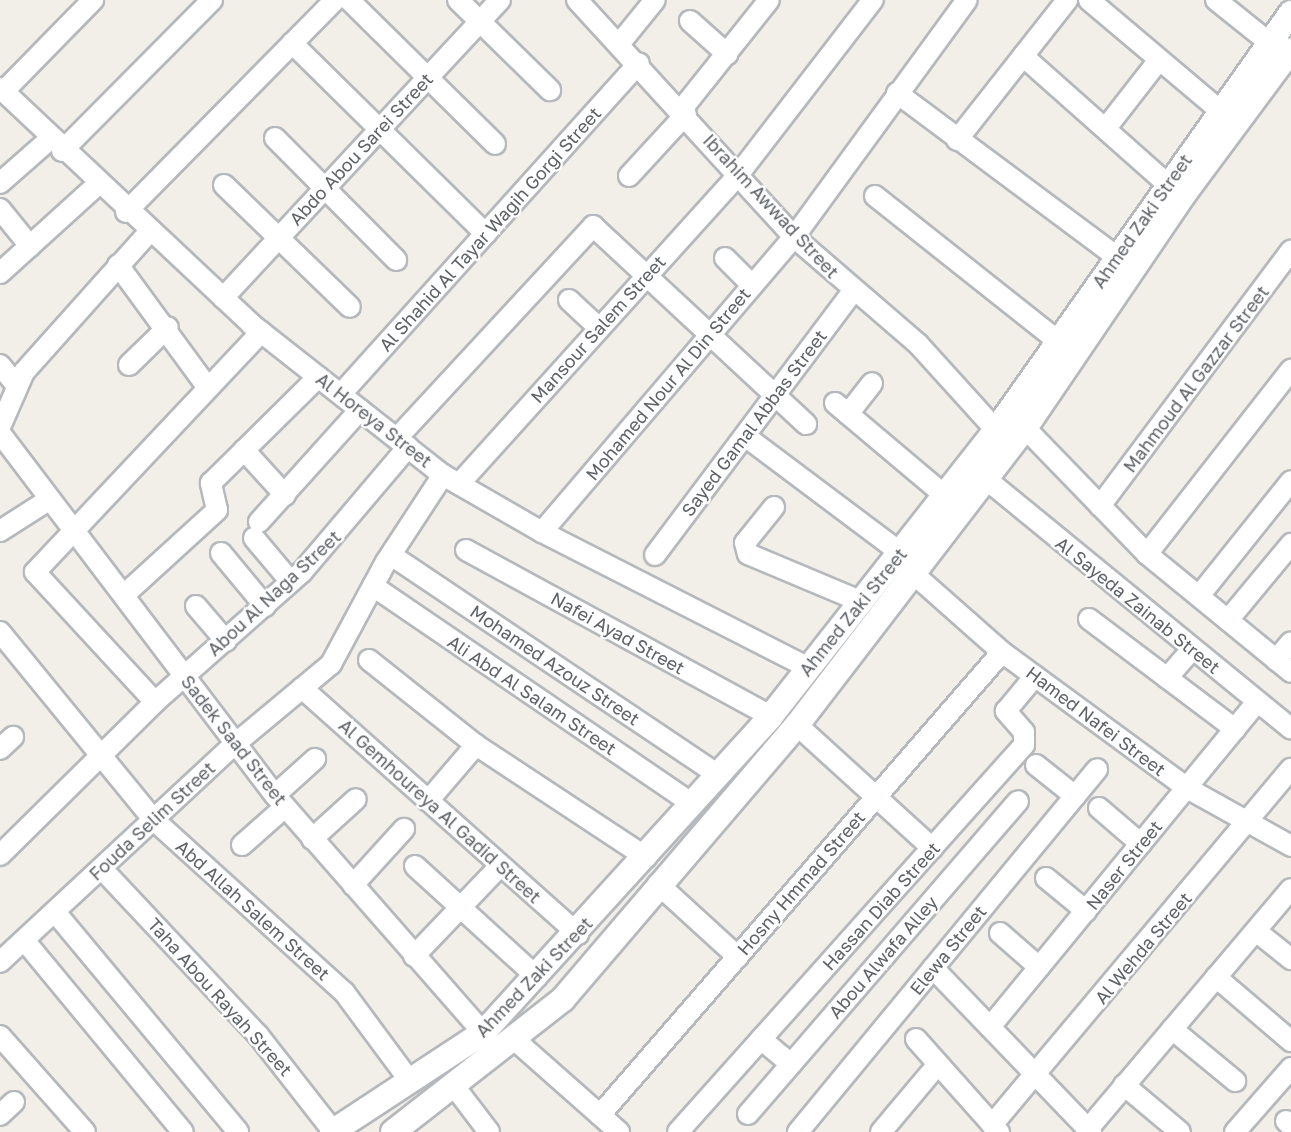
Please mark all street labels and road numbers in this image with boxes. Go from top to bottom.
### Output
street label: Abdo Abou Sarei Street [285,68,437,230]
street label: Al Shahid Al Tayar Wagih Gorgi Street [375,103,605,355]
street label: Ibrahim Awwad Street [699,129,843,283]
street label: Ahmed Zaki Street [1088,150,1196,292]
street label: Mansour Salem Street [526,251,670,407]
street label: Mahmoud Al Gazzar Street [1119,281,1273,477]
street label: Mohamed Nour Al Din Street [581,283,755,485]
street label: Sayed Gamal Abbas Street [677,325,831,521]
street label: Al Horeya Street [312,368,436,472]
street label: Abou Al Naga Street [203,526,345,660]
street label: Al Sayeda Zainab Street [1052,532,1224,678]
street label: Ahmed Zaki Street [795,543,911,681]
street label: Nafei Ayad Street [547,587,689,679]
street label: Mohamed Azouz Street [466,600,644,730]
street label: Ali Abd Al Salam Street [444,630,620,760]
street label: Hamed Nafei Street [1022,661,1170,781]
street label: Sadek Saad Street [177,671,291,809]
street label: Al Gemhoureya Al Gadid Street [335,714,545,908]
street label: Fouda Selim Street [85,757,219,885]
street label: Hosny Hmmad Street [733,807,869,959]
street label: Naser Street [1081,816,1167,914]
street label: Abd Allah Salem Street [172,835,334,985]
street label: Hassan Diab Street [818,837,944,975]
street label: Al Wehda Street [1090,888,1196,1008]
street label: Abou Alwafa Alley [824,891,942,1023]
street label: Elewa Street [905,901,991,999]
street label: Ahmed Zaki Street [471,912,597,1042]
street label: Taha Abou Rayah Street [143,914,297,1080]

